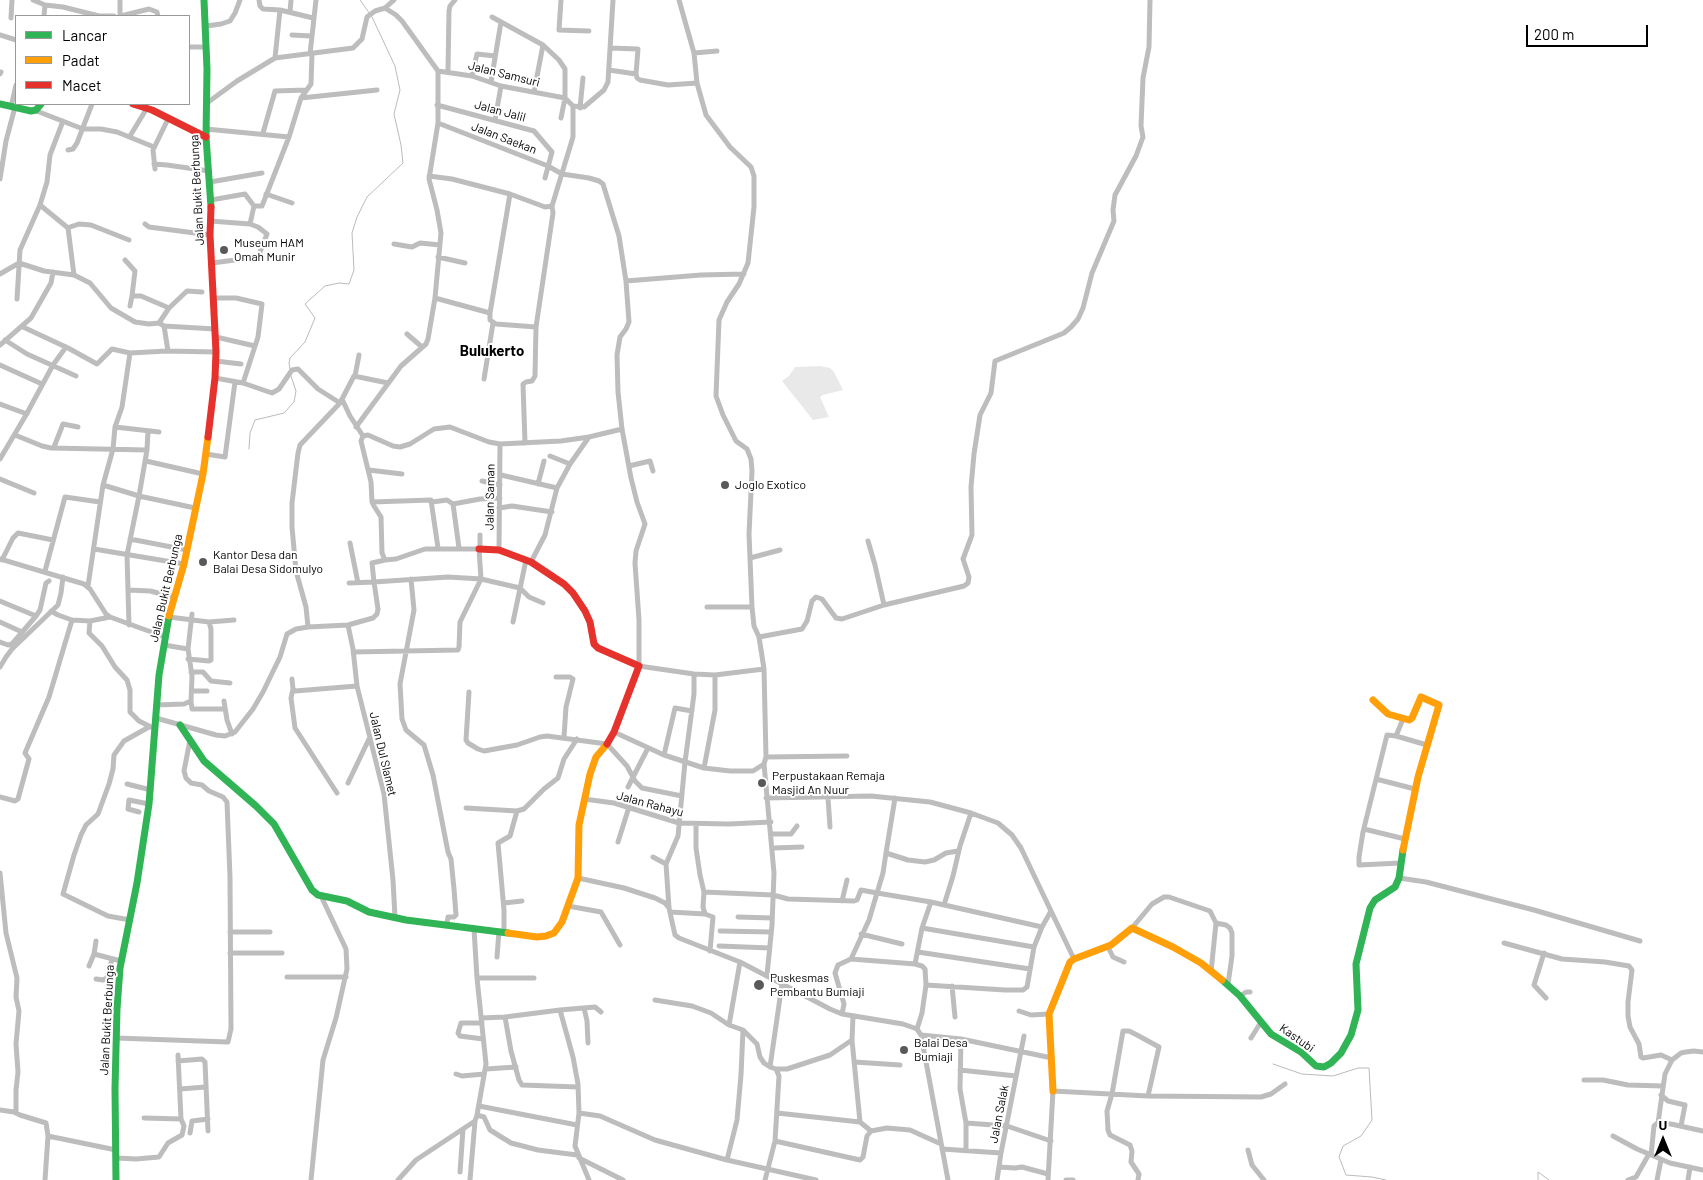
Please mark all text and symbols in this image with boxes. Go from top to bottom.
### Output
legend [15,15,190,105]
scale bar [1528,15,1650,47]
text: 200 m [1534,25,1574,43]
text: Lancar [62,26,107,44]
text: Padat [62,51,100,69]
street label: Jalan Samsuri [467,58,541,90]
text: Macet [62,76,102,94]
street label: Jalan Jalil [473,97,527,125]
street label: Jalan Saekan [469,119,539,157]
street label: Jalan Bukit Berbunga [187,134,207,246]
place label: Museum HAM Omah Munir [234,236,304,264]
marker: Museum HAM Omah Munir [218,244,230,256]
district label: Bulukerto [460,342,524,360]
street label: Jalan Saman [482,464,498,530]
place label: Joglo Exotico [735,478,806,492]
marker: Joglo Exotico [719,479,731,491]
street label: Jalan Bukit Berbunga [147,532,185,644]
place label: Kantor Desa dan Balai Desa Sidomulyo [213,548,323,576]
marker: Kantor Desa dan Balai Desa Sidomulyo [197,556,209,568]
street label: Jalan Dul Slamet [366,710,400,798]
place label: Perpustakaan Remaja Masjid An Nuur [772,769,885,797]
marker: Perpustakaan Remaja Masjid An Nuur [756,777,768,789]
street label: Jalan Rahayu [615,788,685,820]
street label: Jalan Bukit Berbunga [97,964,117,1076]
place label: Puskesmas Pembantu Bumiaji [770,971,864,999]
marker: Puskesmas Pembantu Bumiaji [752,978,766,992]
street label: Kastubi [1277,1021,1317,1055]
place label: Balai Desa Bumiaji [914,1036,968,1064]
marker: Balai Desa Bumiaji [898,1044,910,1056]
street label: Jalan Salak [986,1084,1012,1144]
north arrow [1638,1115,1688,1165]
text: U [1659,1116,1667,1133]

